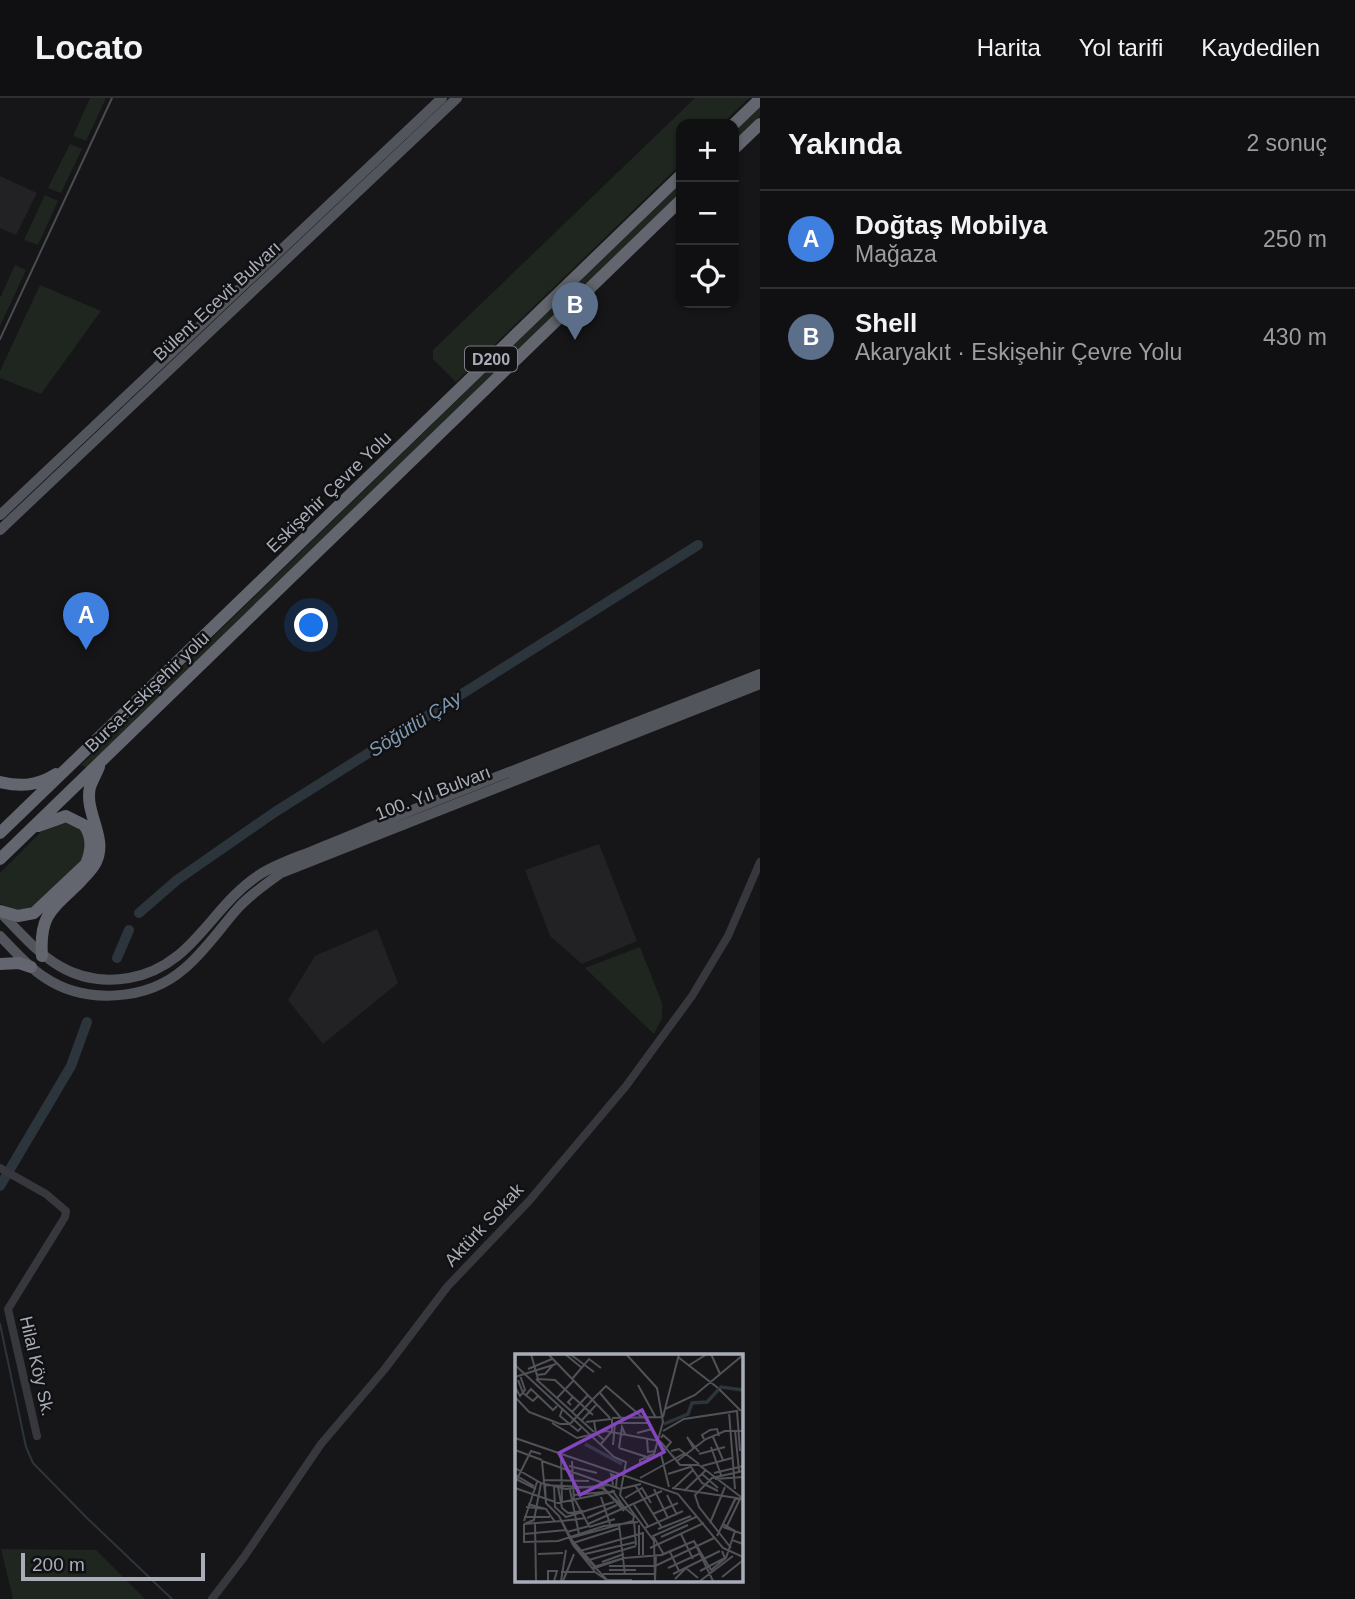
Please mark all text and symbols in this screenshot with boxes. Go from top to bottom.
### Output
text: Locato [35,29,143,66]
text: Harita [977,34,1041,61]
text: Yol tarifi [1079,34,1163,61]
text: Kaydedilen [1201,34,1320,61]
map controls [676,119,739,308]
button: + [676,119,739,182]
text: Yakında [788,127,901,160]
text: 2 sonuç [1246,130,1327,156]
button: − [676,182,739,245]
text: Doğtaş Mobilya [855,210,1047,240]
text: A [803,226,819,252]
text: 250 m [1263,226,1327,252]
street label: Bülent Ecevit Bulvarı [149,237,285,365]
text: Mağaza [855,241,937,267]
button: locate [676,245,739,308]
pin: B [552,282,598,340]
text: Shell [855,308,917,338]
text: B [803,324,819,350]
text: 430 m [1263,324,1327,350]
text: Akaryakıt · Eskişehir Çevre Yolu [855,339,1182,365]
road number: D200 [465,346,517,372]
street label: Eskişehir Çevre Yolu [263,427,395,557]
pin: A [63,592,109,650]
your location [294,608,328,642]
street label: Bursa-Eskişehir yolu [81,628,213,756]
water label: Söğütlü ÇAy [365,686,467,761]
street label: 100. Yıl Bulvarı [373,762,493,824]
street label: Aktürk Sokak [441,1179,528,1271]
street label: Hilal Köy Sk. [16,1314,58,1418]
inset map [515,1354,743,1582]
scale bar [21,1550,205,1582]
text: 200 m [32,1554,85,1575]

